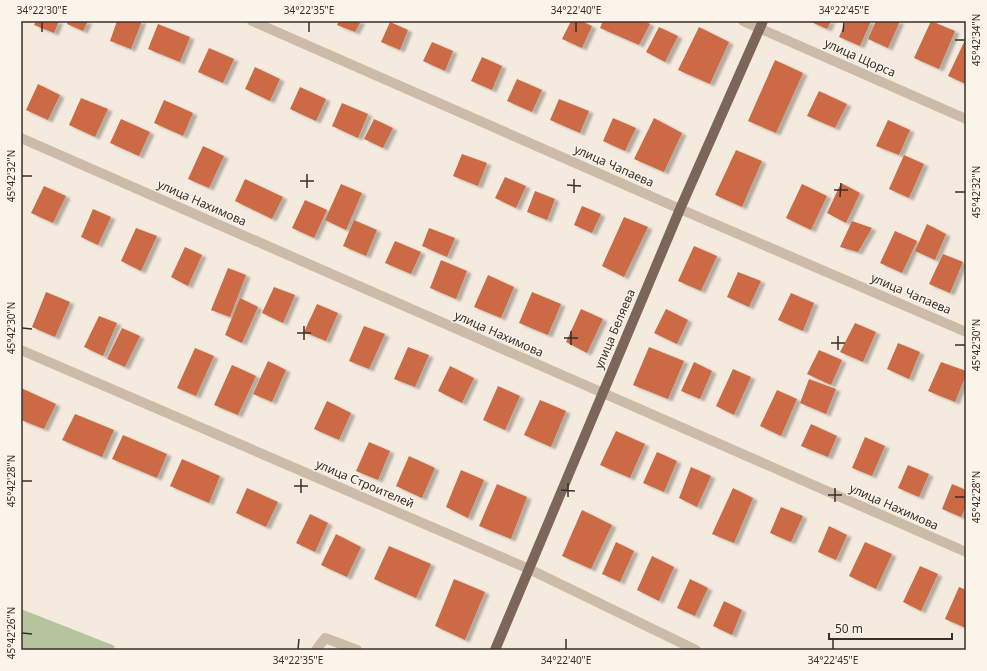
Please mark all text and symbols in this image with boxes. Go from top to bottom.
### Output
text: 34°22'30"E [17,3,67,17]
text: 34°22'35"E [284,3,334,17]
text: 34°22'40"E [551,3,601,17]
text: 34°22'45"E [819,3,869,17]
text: 45°42'34"N [969,14,983,66]
street label: улица Щорса [822,34,899,81]
street label: улица Чапаева [572,140,657,191]
text: 45°42'32"N [4,150,18,202]
text: 45°42'32"N [969,166,983,218]
street label: улица Нахимова [155,175,249,230]
street label: улица Чапаева [868,269,954,318]
street label: улица Беляева [590,286,639,371]
text: 45°42'30"N [4,302,18,354]
street label: улица Нахимова [452,306,546,361]
text: 45°42'30"N [969,319,983,371]
text: 45°42'28"N [4,455,18,507]
street label: улица Строителей [313,455,417,512]
text: 45°42'28"N [969,471,983,523]
street label: улица Нахимова [847,479,941,534]
text: 45°42'26"N [4,607,18,659]
scale bar [829,615,952,641]
text: 50 m [835,620,863,637]
text: 34°22'35"E [273,653,323,667]
text: 34°22'40"E [541,653,591,667]
text: 34°22'45"E [808,653,858,667]

